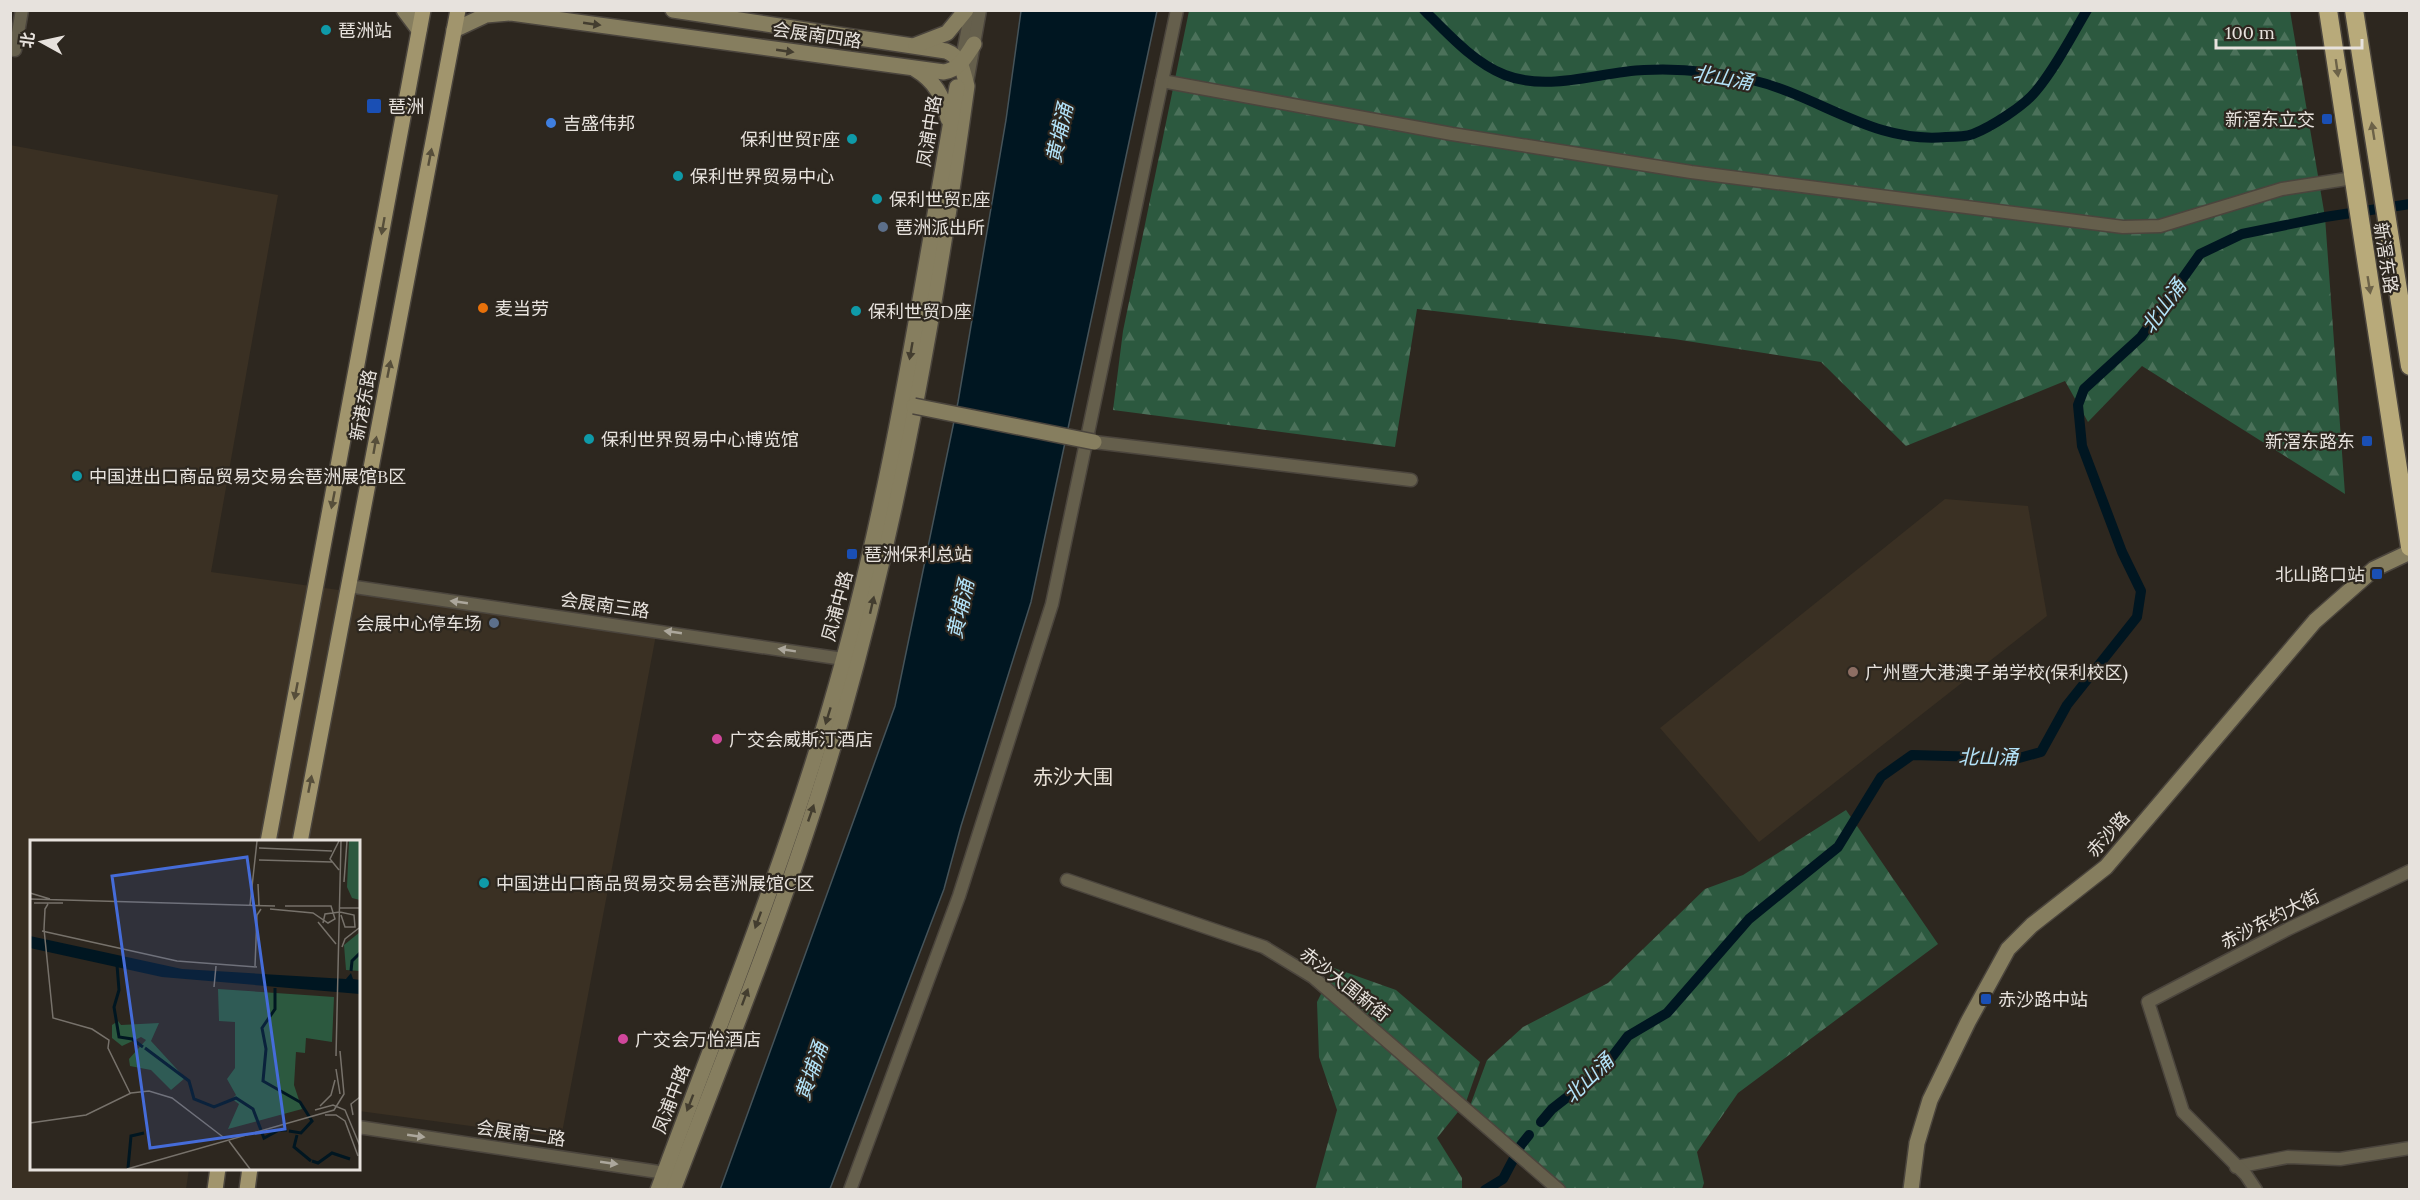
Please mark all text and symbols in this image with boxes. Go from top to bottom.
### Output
north arrow [12,12,72,72]
scale bar [2216,12,2362,50]
street label: 会展南四路 [771,17,863,53]
place label: 琶洲站 [338,19,392,42]
one-way arrow [583,20,602,29]
text: 100 m [2225,21,2275,44]
marker: 琶洲站 [319,23,333,37]
text: 北 [16,31,38,49]
one-way arrow [776,46,795,55]
water label: 北山涌 [1691,59,1757,95]
one-way arrow [2332,59,2341,78]
street label: 凤浦中路 [912,94,946,168]
place label: 琶洲 [388,95,424,118]
marker: 琶洲 [365,97,383,115]
water label: 黄埔涌 [1041,99,1078,165]
place label: 新滘东立交 [2225,108,2315,131]
place label: 吉盛伟邦 [563,112,635,135]
marker: 新滘东立交 [2320,112,2334,126]
marker: 吉盛伟邦 [544,116,558,130]
one-way arrow [2368,121,2377,140]
place label: 保利世贸F座 [740,128,840,151]
marker: 保利世贸F座 [845,132,859,146]
one-way arrow [426,148,435,167]
place label: 保利世界贸易中心 [690,165,834,188]
marker: 保利世界贸易中心 [671,169,685,183]
place label: 保利世贸E座 [889,188,990,211]
marker: 保利世贸E座 [870,192,884,206]
one-way arrow [378,216,387,235]
place label: 琶洲派出所 [895,216,985,239]
marker: 琶洲派出所 [876,220,890,234]
street label: 新滘东路 [2369,221,2403,295]
water label: 北山涌 [2135,273,2192,338]
one-way arrow [2365,275,2374,294]
place label: 麦当劳 [495,297,549,320]
place label: 保利世贸D座 [868,300,971,323]
marker: 麦当劳 [476,301,490,315]
marker: 保利世贸D座 [849,304,863,318]
one-way arrow [906,342,915,361]
one-way arrow [385,359,394,378]
street label: 新港东路 [345,367,381,443]
place label: 保利世界贸易中心博览馆 [601,428,799,451]
place label: 新滘东路东 [2265,430,2355,453]
marker: 保利世界贸易中心博览馆 [582,432,596,446]
marker: 新滘东路东 [2360,434,2374,448]
one-way arrow [371,435,380,454]
place label: 中国进出口商品贸易交易会琶洲展馆B区 [89,465,406,488]
marker: 中国进出口商品贸易交易会琶洲展馆B区 [70,469,84,483]
one-way arrow [328,491,337,510]
place label: 琶洲保利总站 [864,543,972,566]
marker: 琶洲保利总站 [845,547,859,561]
place label: 北山路口站 [2275,563,2365,586]
marker: 北山路口站 [2370,567,2384,581]
street label: 凤浦中路 [817,568,857,644]
water label: 黄埔涌 [942,575,979,641]
street label: 会展南三路 [559,587,651,623]
one-way arrow [867,596,877,614]
one-way arrow [449,598,468,607]
place label: 会展中心停车场 [356,612,482,635]
marker: 会展中心停车场 [487,616,501,630]
one-way arrow [663,628,682,637]
one-way arrow [777,646,796,655]
place label: 广州暨大港澳子弟学校(保利校区) [1865,661,2128,684]
marker: 广州暨大港澳子弟学校(保利校区) [1846,665,1860,679]
one-way arrow [291,682,300,701]
one-way arrow [822,707,832,725]
place label: 广交会威斯汀酒店 [729,728,873,751]
marker: 广交会威斯汀酒店 [710,732,724,746]
water label: 北山涌 [1958,744,2020,769]
district label: 赤沙大围 [1033,764,1113,789]
one-way arrow [306,774,315,793]
one-way arrow [807,804,817,822]
street label: 赤沙路 [2081,806,2135,862]
inset map [30,840,360,1170]
place label: 中国进出口商品贸易交易会琶洲展馆C区 [496,872,815,895]
marker: 中国进出口商品贸易交易会琶洲展馆C区 [477,876,491,890]
street label: 赤沙东约大街 [2217,884,2323,954]
one-way arrow [752,911,762,929]
street label: 赤沙大围新街 [1295,942,1395,1026]
one-way arrow [741,988,751,1006]
place label: 赤沙路中站 [1998,988,2088,1011]
marker: 赤沙路中站 [1979,992,1993,1006]
place label: 广交会万怡酒店 [635,1028,761,1051]
marker: 广交会万怡酒店 [616,1032,630,1046]
water label: 黄埔涌 [789,1037,833,1103]
water label: 北山涌 [1558,1047,1620,1108]
street label: 凤浦中路 [647,1061,695,1137]
one-way arrow [685,1094,695,1112]
street label: 会展南二路 [475,1115,567,1151]
one-way arrow [407,1131,426,1140]
one-way arrow [600,1159,619,1168]

